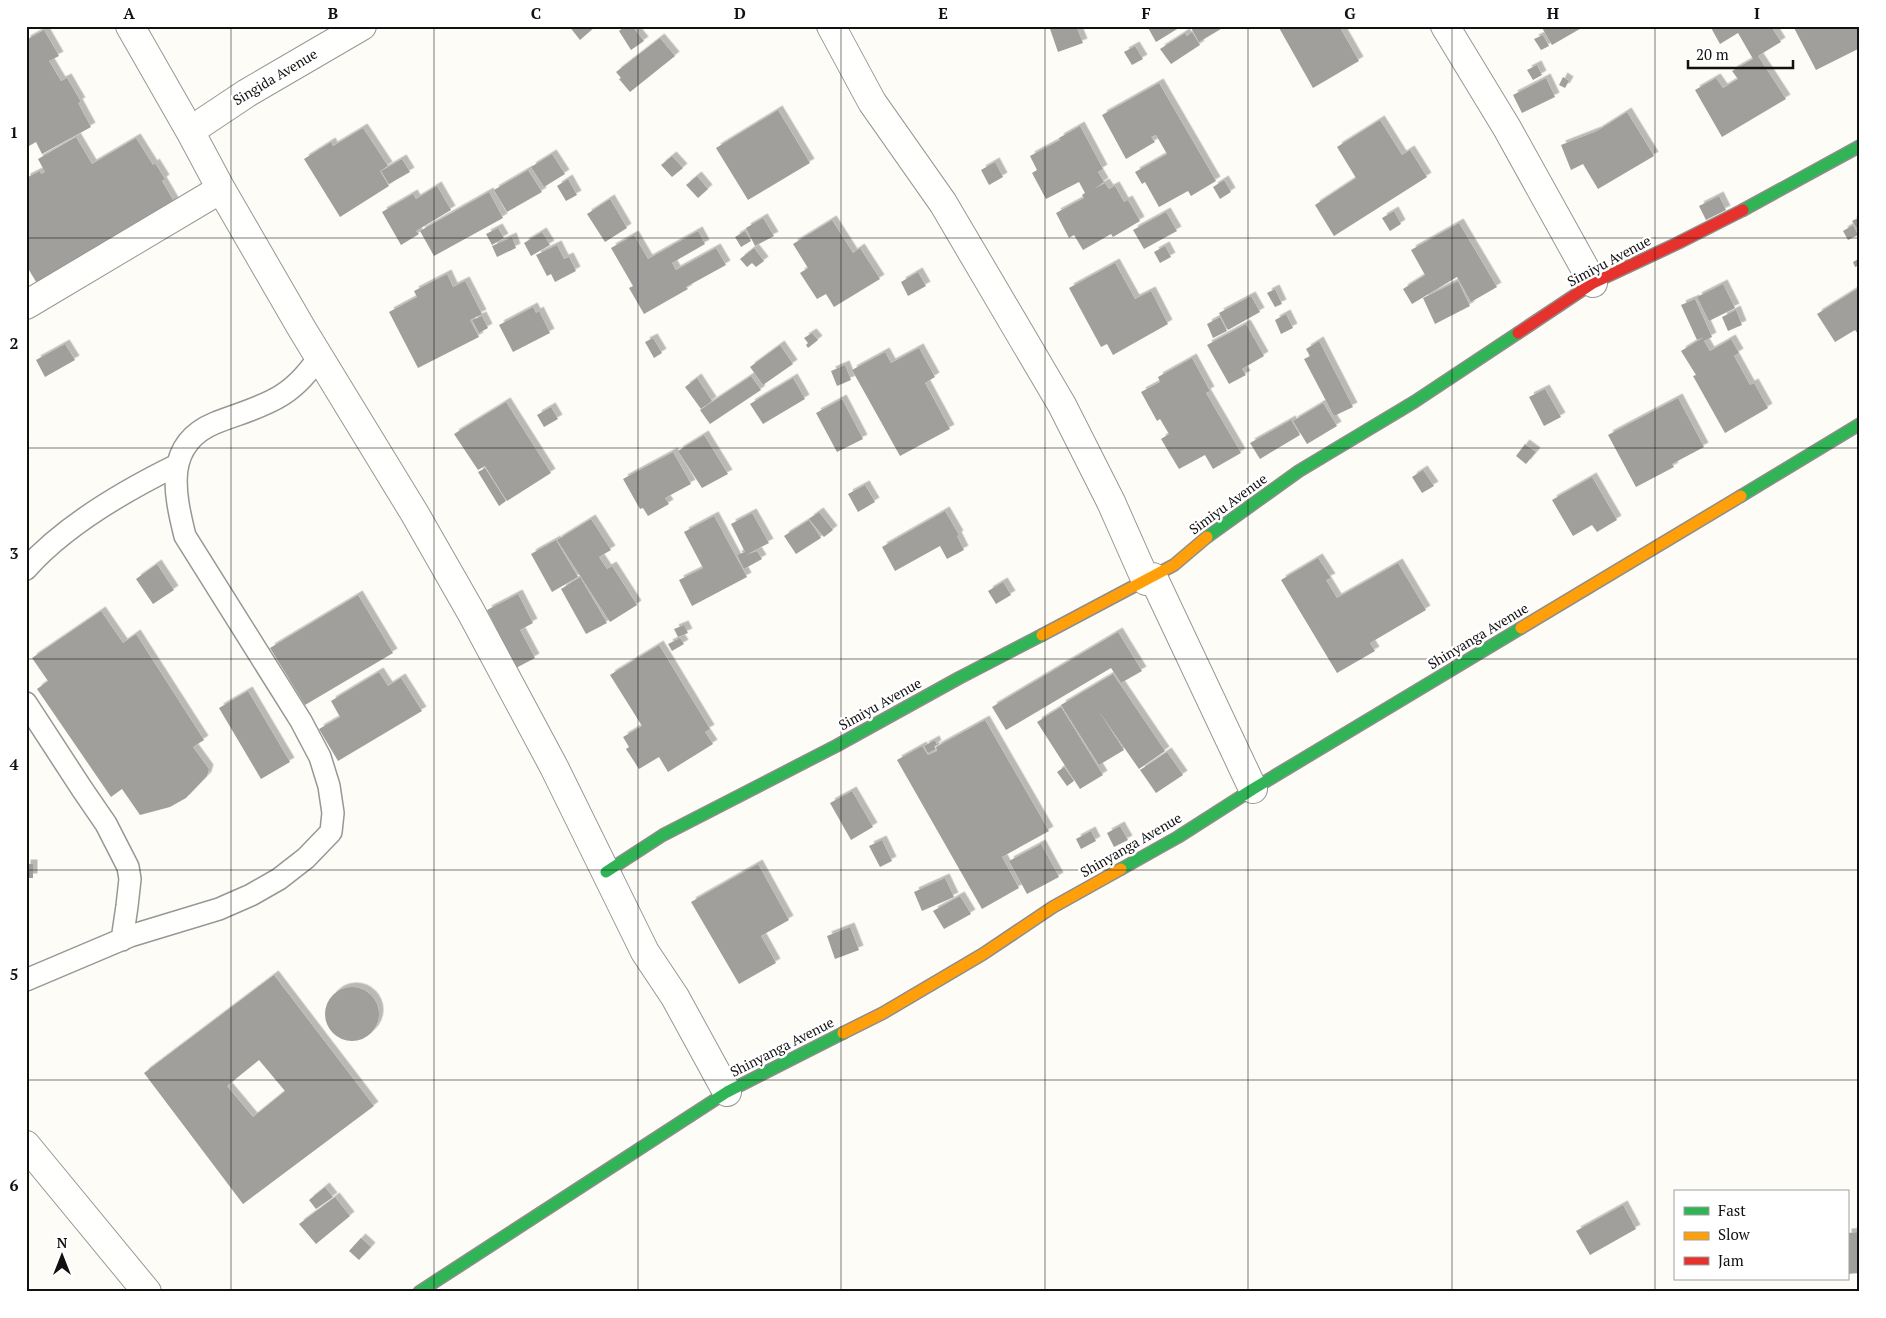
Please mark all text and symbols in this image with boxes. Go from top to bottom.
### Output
text: A [123,2,135,24]
text: B [328,2,338,24]
text: C [531,2,541,24]
text: D [734,2,746,24]
text: E [938,2,948,24]
text: F [1141,2,1151,24]
text: G [1344,2,1356,24]
text: H [1547,2,1559,24]
text: I [1754,2,1760,24]
scale bar [1688,38,1794,70]
street label: Singida Avenue [229,44,321,109]
text: 20 m [1696,44,1729,64]
text: 1 [9,121,19,143]
street label: Simiyu Avenue [1564,231,1654,291]
text: 2 [9,332,19,354]
street label: Simiyu Avenue [1185,469,1271,538]
text: 3 [9,542,19,564]
street label: Shinyanga Avenue [1424,598,1532,673]
street label: Simiyu Avenue [835,673,925,734]
text: 4 [9,753,19,775]
street label: Shinyanga Avenue [1077,808,1185,881]
text: 5 [9,963,19,985]
street label: Shinyanga Avenue [727,1012,837,1081]
text: 6 [9,1174,19,1196]
legend [1674,1190,1848,1280]
text: Fast [1718,1200,1746,1220]
text: Slow [1718,1224,1751,1244]
north arrow [38,1230,88,1280]
text: N [57,1233,68,1252]
text: Jam [1718,1250,1744,1270]

